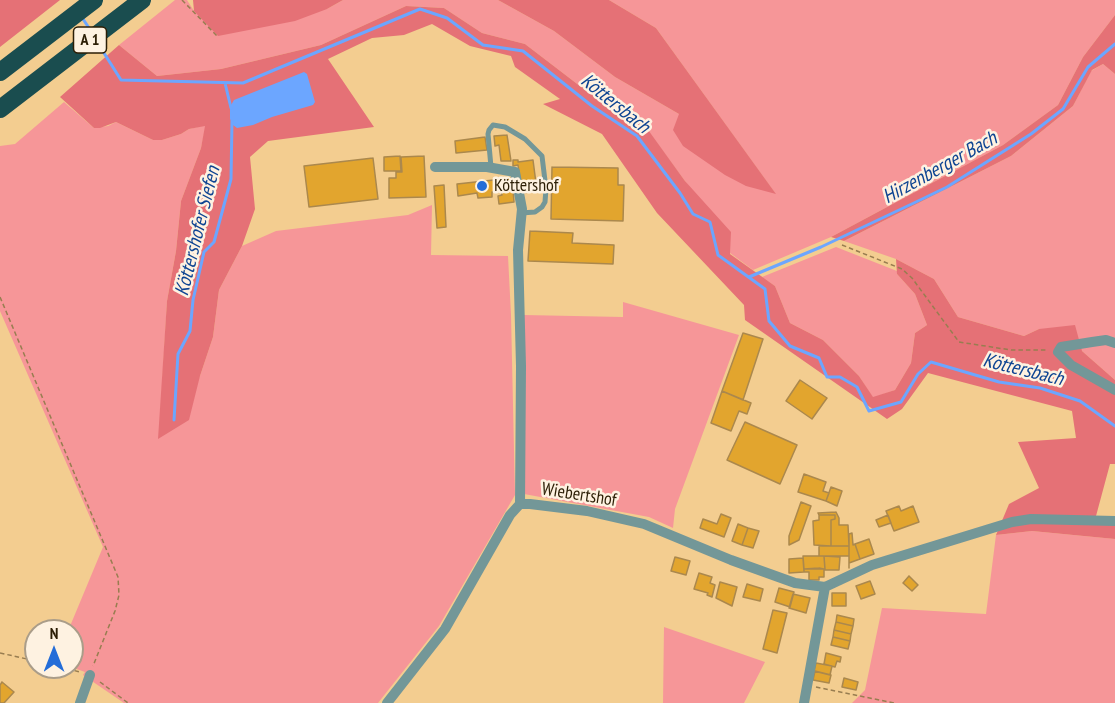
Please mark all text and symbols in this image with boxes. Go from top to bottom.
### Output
road number: A 1 [74,27,106,53]
water label: Köttersbach [576,69,654,139]
water label: Hirzenberger Bach [879,127,1001,209]
water label: Köttershofer Siefen [170,164,226,298]
place label: Köttershof [494,175,558,197]
marker: Köttershof [475,179,489,193]
water label: Köttersbach [980,348,1066,392]
street label: Wiebertshof [540,478,618,512]
north arrow [24,619,84,679]
text: N [50,623,58,643]

